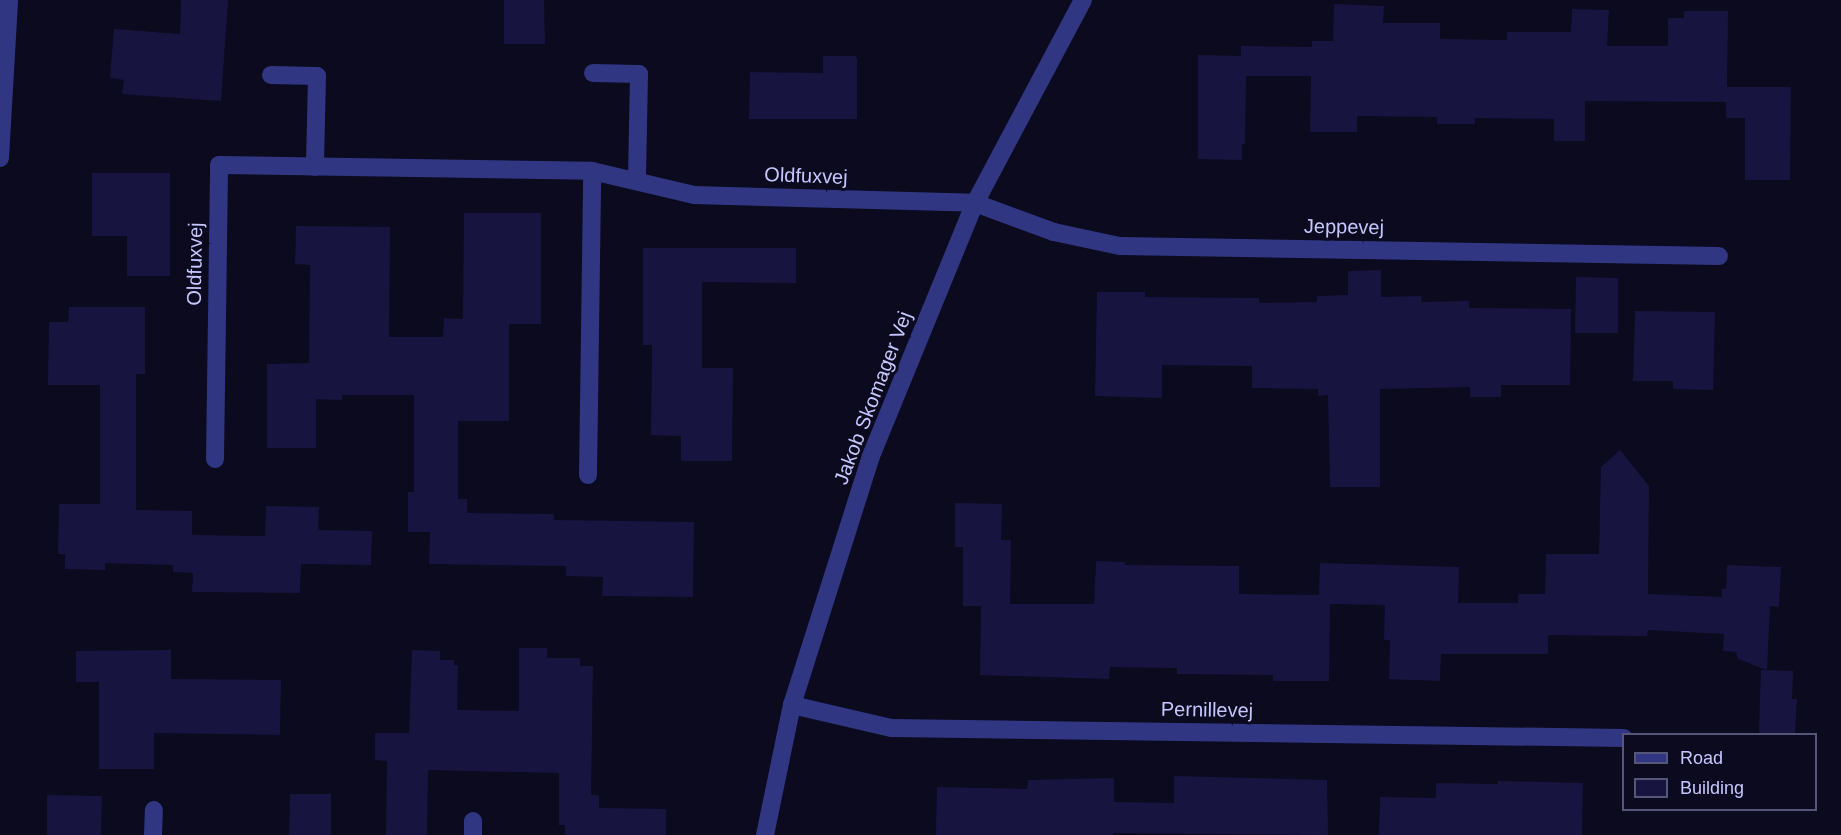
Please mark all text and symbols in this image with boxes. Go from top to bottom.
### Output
street label: Oldfuxvej [764,163,848,189]
street label: Jeppevej [1304,214,1384,240]
street label: Oldfuxvej [182,222,208,306]
street label: Jakob Skomager Vej [829,308,917,488]
street label: Pernillevej [1161,697,1253,723]
legend [1622,733,1817,811]
text: Road [1680,748,1723,768]
text: Building [1680,778,1744,798]

